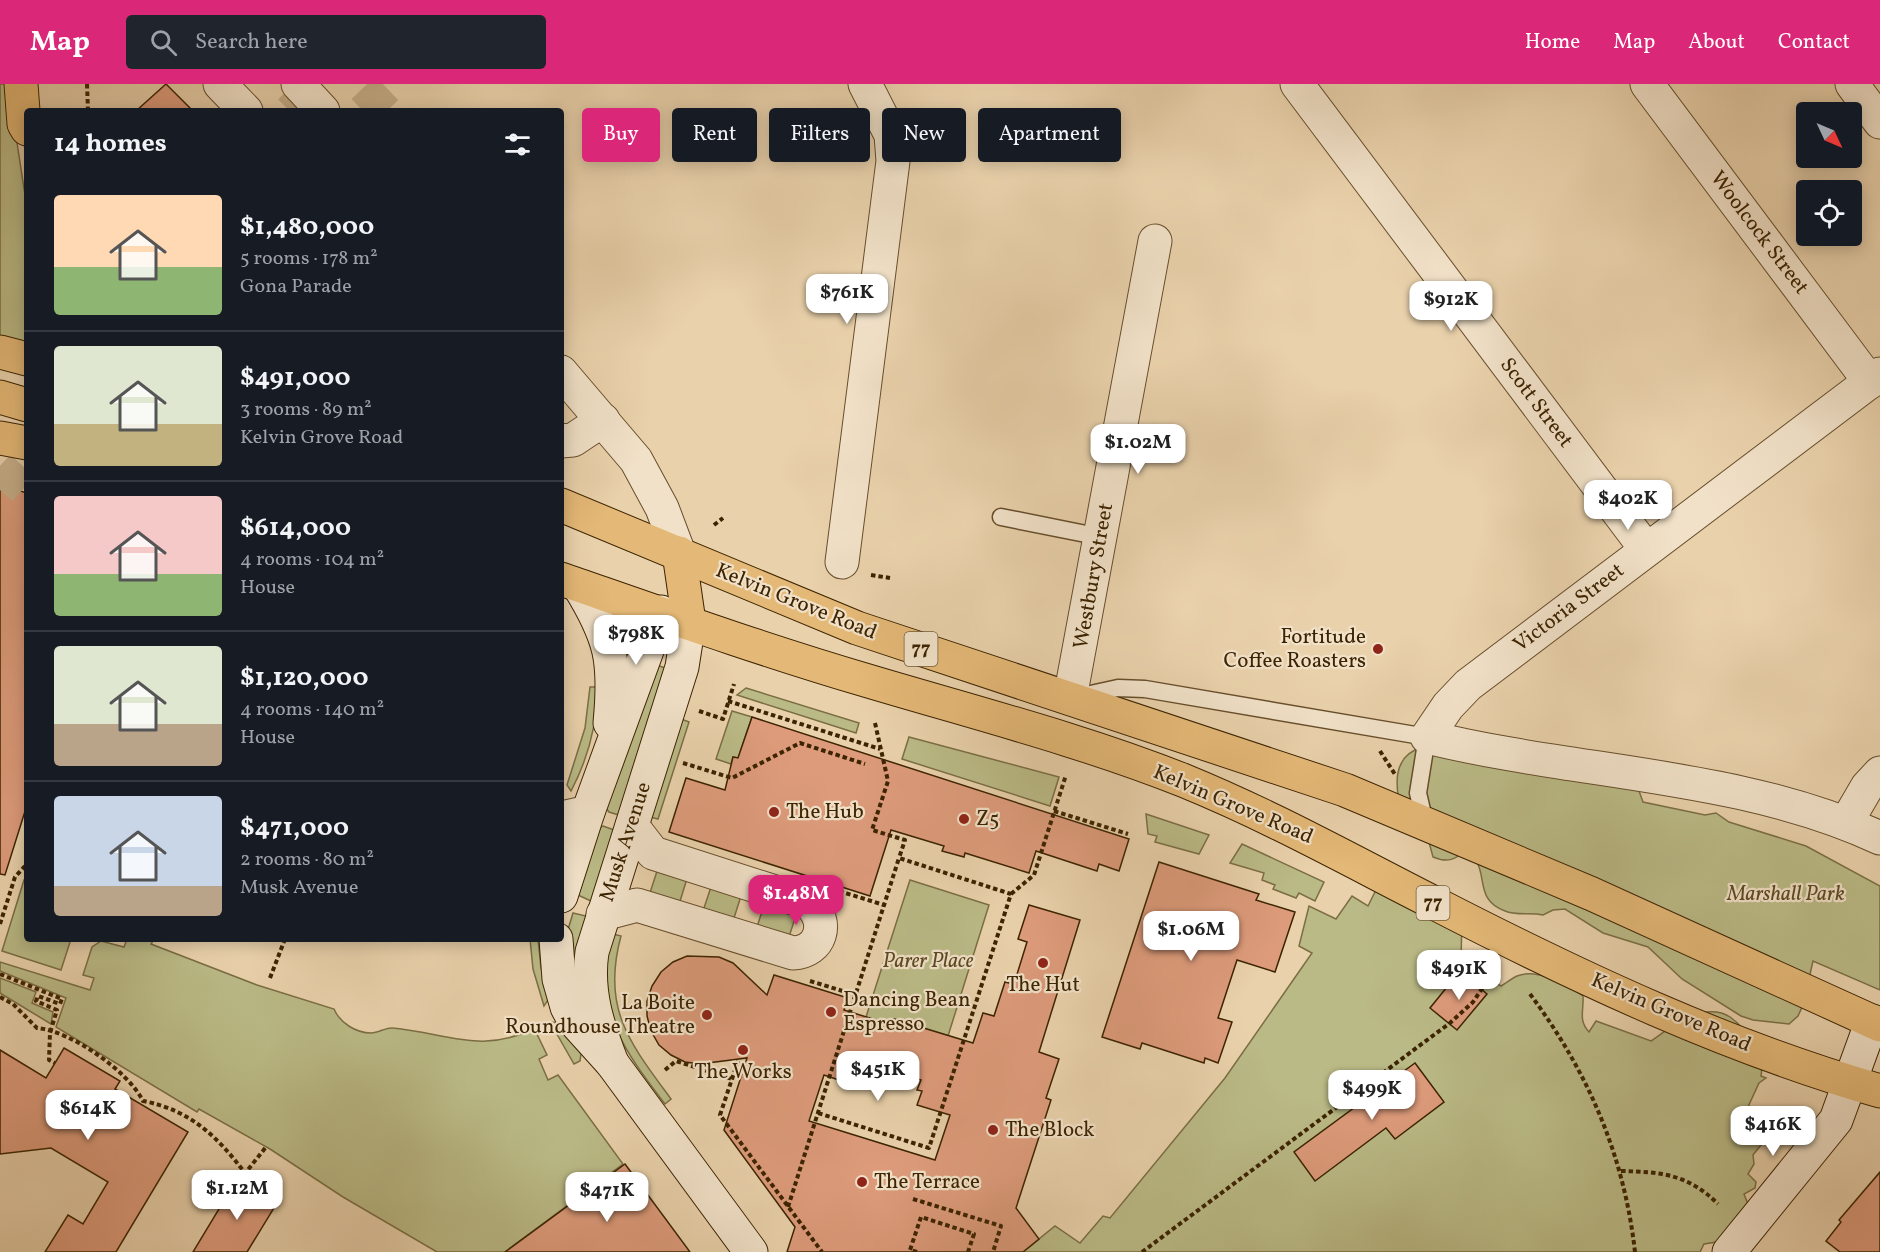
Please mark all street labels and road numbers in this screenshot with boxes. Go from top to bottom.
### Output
street label: Woolcock Street [1703,165,1815,301]
street label: Scott Street [1493,352,1579,454]
street label: Westbury Street [1067,501,1121,651]
street label: Kelvin Grove Road [711,556,881,648]
street label: Victoria Street [1507,557,1631,659]
road number: 77 [904,632,938,666]
street label: Kelvin Grove Road [1148,758,1318,852]
street label: Musk Avenue [593,778,659,906]
road number: 77 [1416,886,1450,920]
street label: Kelvin Grove Road [1586,966,1756,1060]

